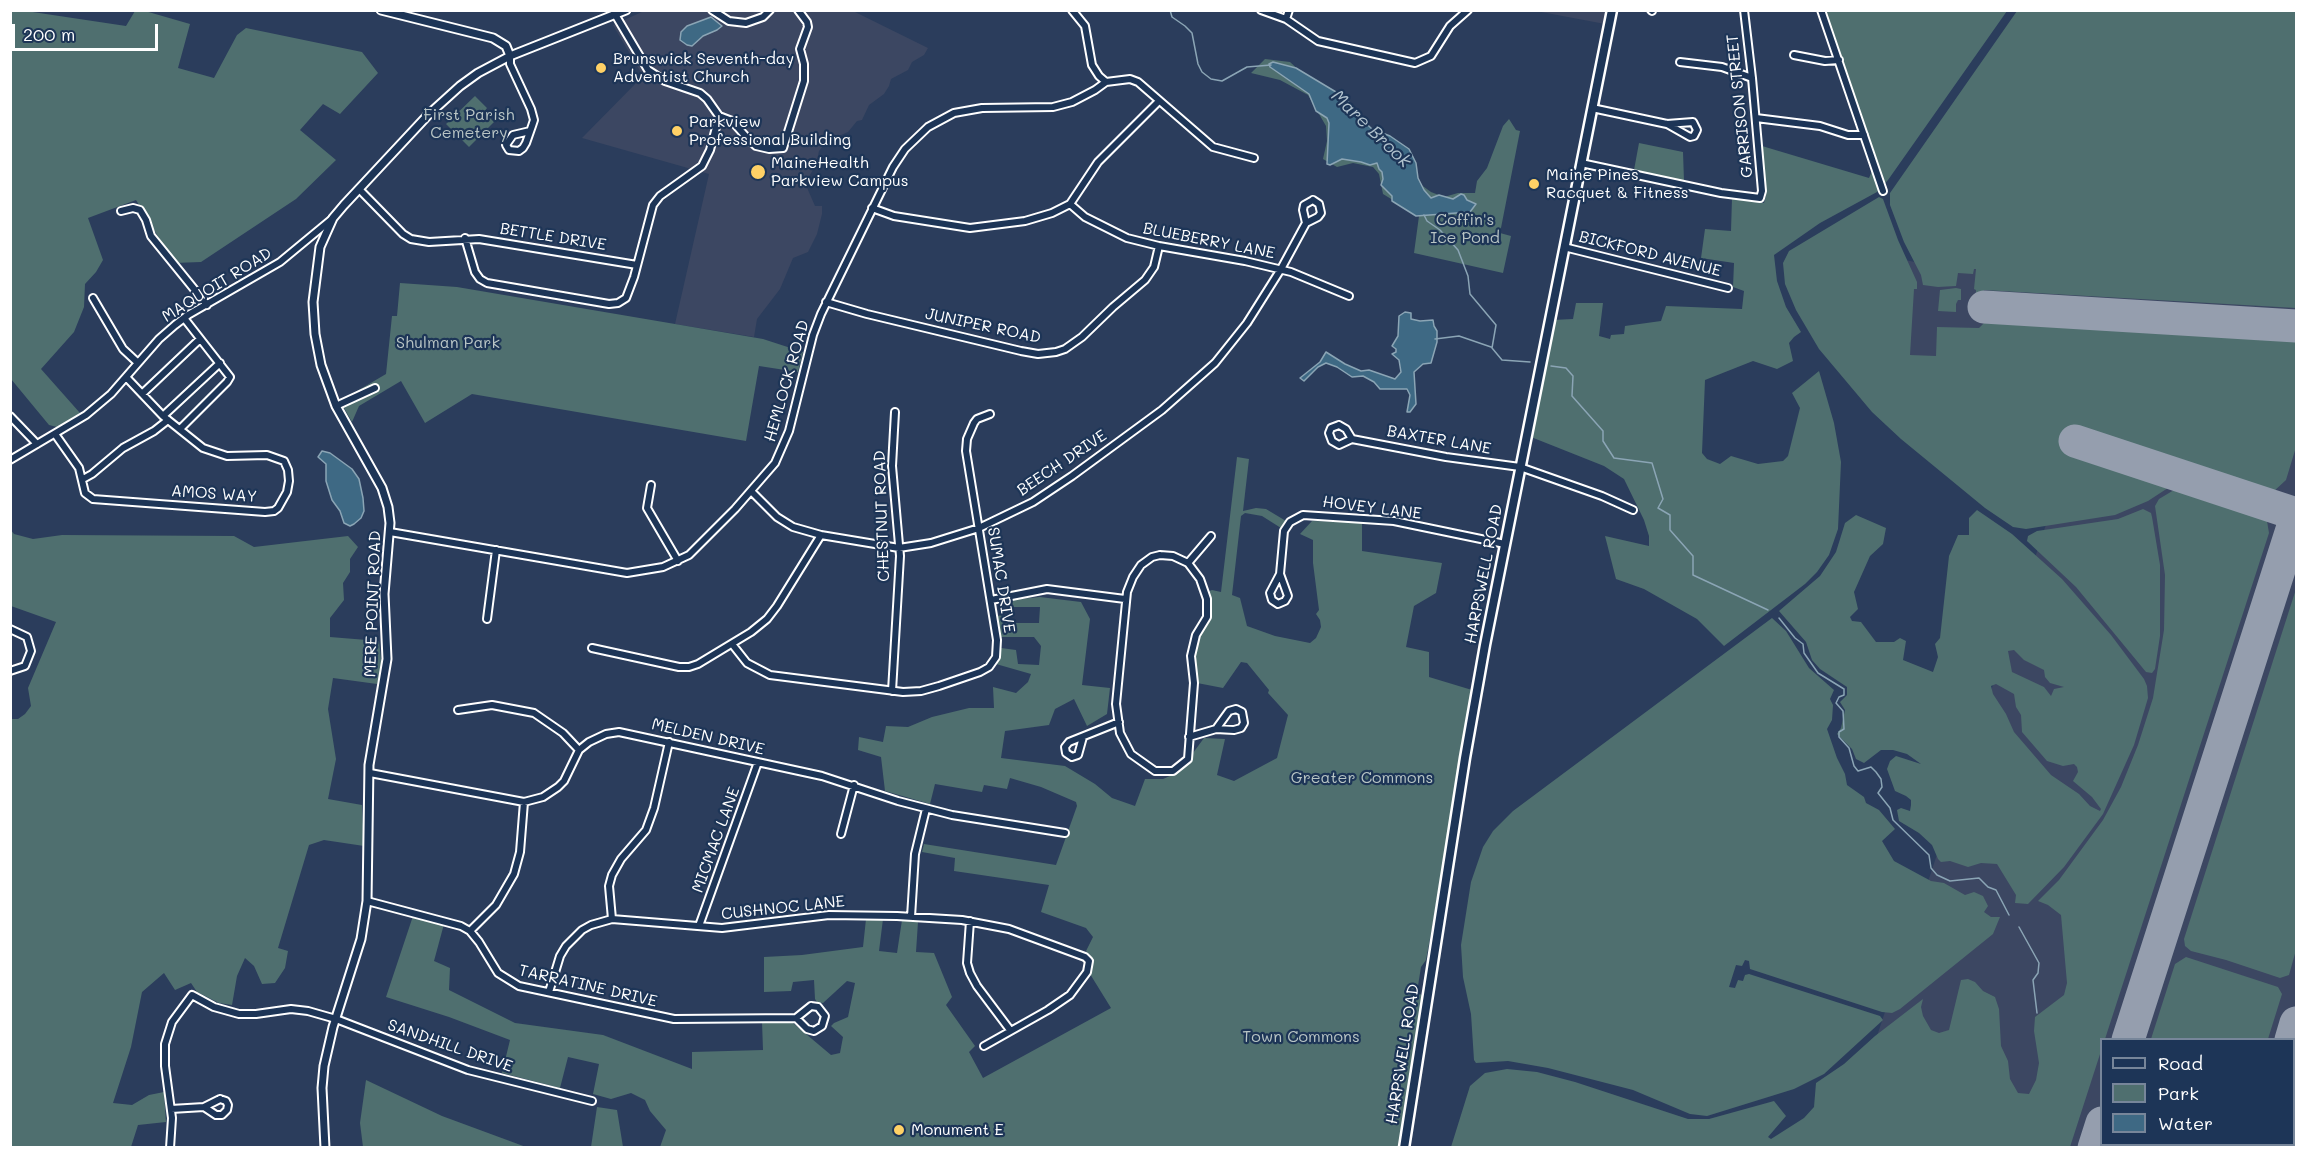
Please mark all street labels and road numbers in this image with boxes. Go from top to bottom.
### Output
street label: GARRISON STREET [1723,33,1757,179]
street label: BETTLE DRIVE [498,219,608,255]
street label: BLUEBERRY LANE [1141,219,1277,263]
street label: BICKFORD AVENUE [1577,227,1723,281]
street label: MAQUOIT ROAD [159,244,275,326]
street label: JUNIPER ROAD [923,304,1043,348]
street label: HEMLOCK ROAD [760,318,814,444]
street label: BAXTER LANE [1385,421,1493,459]
street label: BEECH DRIVE [1014,426,1110,500]
street label: CHESTNUT ROAD [870,450,894,582]
street label: AMOS WAY [170,481,258,507]
street label: HOVEY LANE [1321,492,1423,524]
street label: HARPSWELL ROAD [1461,503,1507,645]
street label: SUMAC DRIVE [983,526,1019,634]
street label: MERE POINT ROAD [361,530,385,678]
street label: MELDEN DRIVE [650,715,766,759]
street label: MICMAC LANE [688,785,744,895]
street label: CUSHNOC LANE [720,892,846,924]
street label: TARRATINE DRIVE [517,961,659,1011]
street label: HARPSWELL ROAD [1382,983,1424,1125]
street label: SANDHILL DRIVE [385,1016,515,1076]

